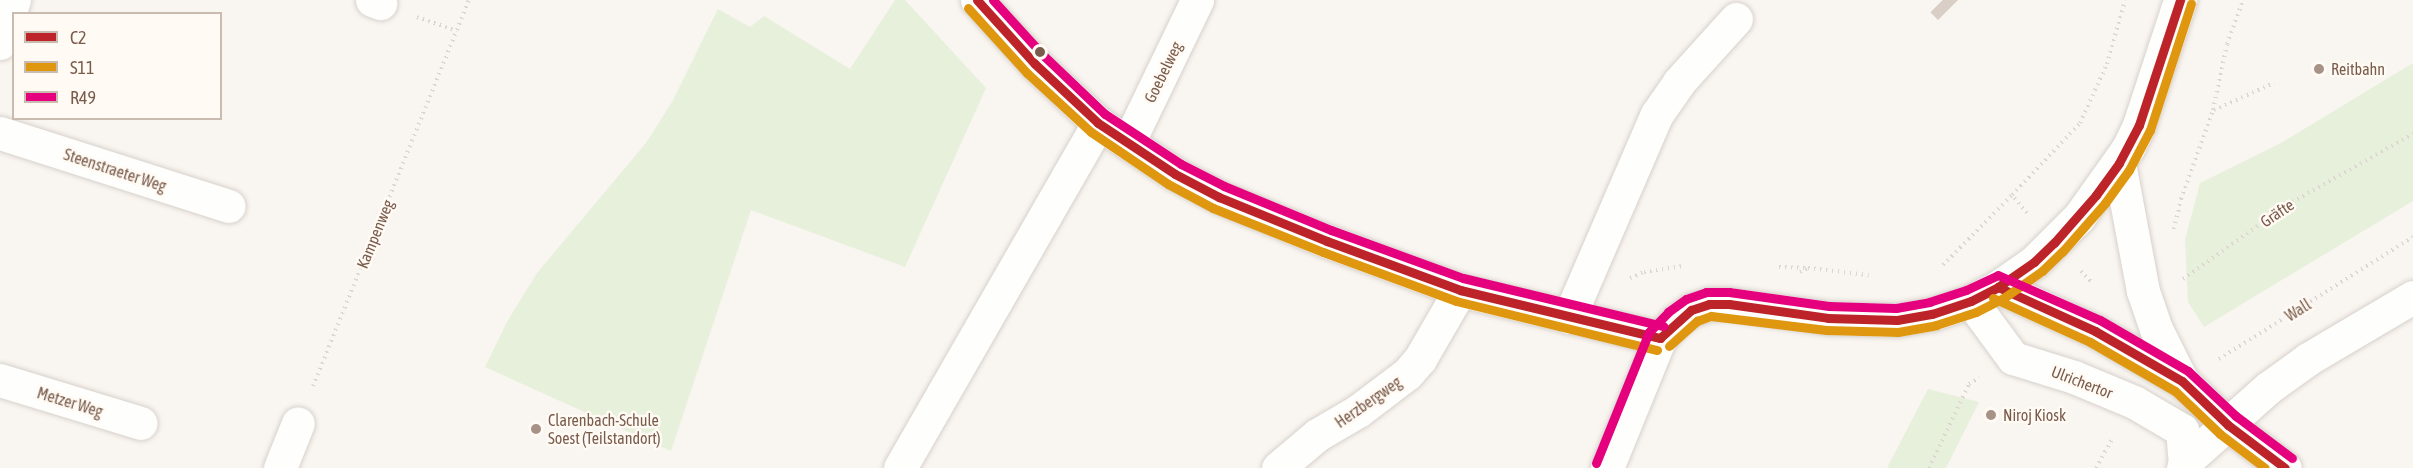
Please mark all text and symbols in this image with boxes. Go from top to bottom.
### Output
legend [12,12,222,120]
text: C2 [70,27,87,48]
street label: Goebelweg [1140,38,1186,106]
unlabelled marker [1034,46,1046,58]
text: S11 [70,57,94,78]
place label: Reitbahn [2331,59,2385,79]
marker: Reitbahn [2312,62,2326,76]
text: R49 [70,87,96,108]
street label: Steenstraeter Weg [61,144,169,196]
street label: Gräfte [2257,195,2297,231]
street label: Kampenweg [352,197,398,271]
street label: Wall [2281,295,2315,325]
street label: Ulrichertor [2049,362,2115,402]
street label: Herzbergweg [1331,372,1405,432]
street label: Metzer Weg [35,383,105,421]
place label: Niroj Kiosk [2003,405,2066,425]
marker: Niroj Kiosk [1984,408,1998,422]
place label: Clarenbach-Schule Soest (Teilstandort) [548,410,661,448]
marker: Clarenbach-Schule Soest (Teilstandort) [529,422,543,436]

